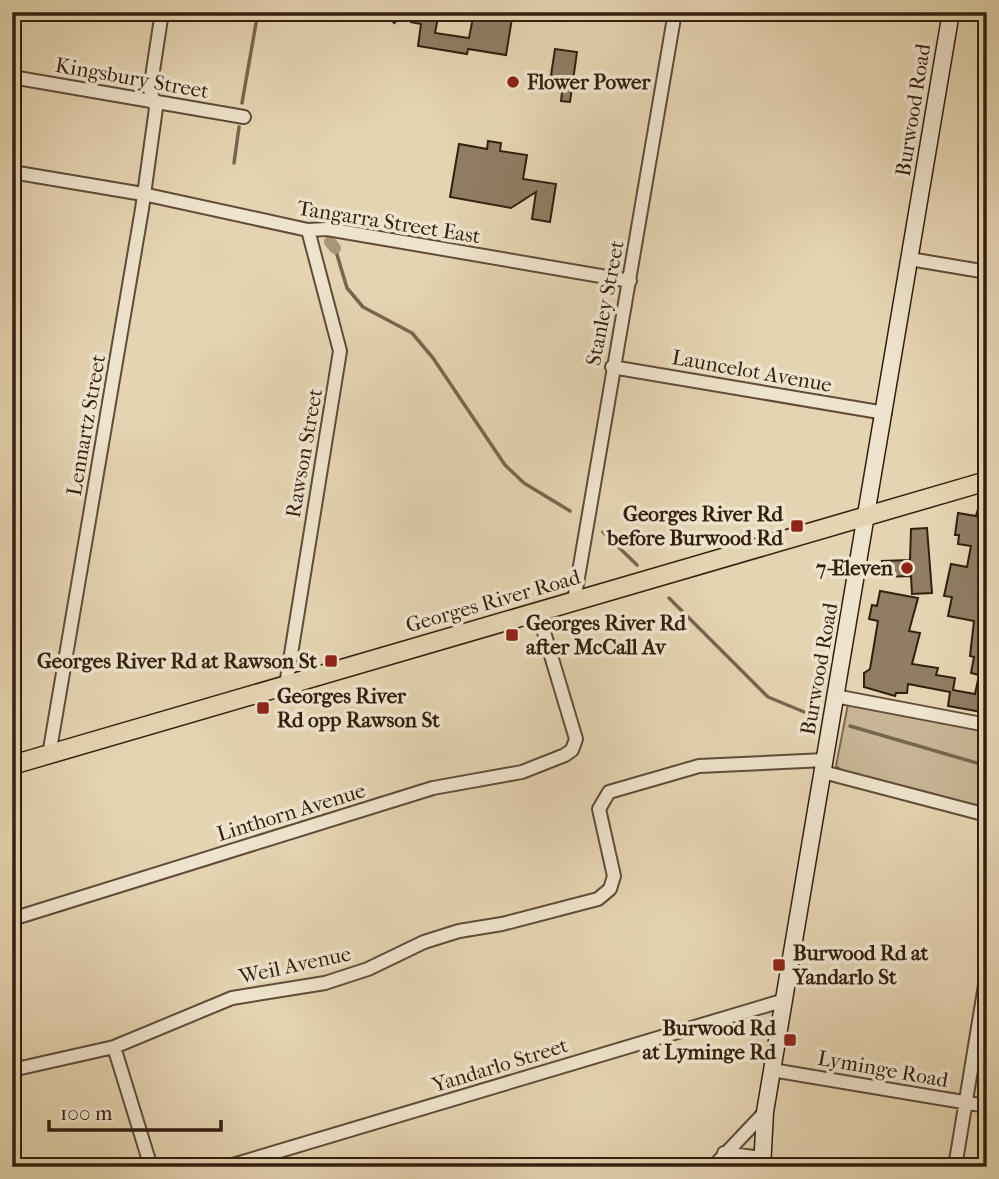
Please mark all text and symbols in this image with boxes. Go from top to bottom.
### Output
street label: Burwood Road [891,41,935,178]
street label: Kingsbury Street [53,53,211,103]
place label: Flower Power [526,70,651,94]
marker: Flower Power [505,74,521,90]
street label: Tangarra Street East [296,196,483,248]
street label: Stanley Street [581,238,629,368]
street label: Launcelot Avenue [670,345,834,397]
street label: Lennartz Street [62,352,110,498]
street label: Rawson Street [281,386,327,520]
place label: Georges River Rd before Burwood Rd [606,502,784,550]
marker: Georges River Rd before Burwood Rd [789,518,805,534]
place label: 7-Eleven [815,556,894,580]
marker: 7-Eleven [899,560,915,576]
street label: Georges River Road [403,564,583,637]
street label: Burwood Road [796,600,843,737]
place label: Georges River Rd after McCall Av [526,611,687,659]
marker: Georges River Rd after McCall Av [504,627,520,643]
place label: Georges River Rd at Rawson St [37,649,317,673]
marker: Georges River Rd at Rawson St [323,653,339,669]
place label: Georges River Rd opp Rawson St [277,684,440,732]
marker: Georges River Rd opp Rawson St [255,700,271,716]
street label: Linthorn Avenue [214,778,368,846]
street label: Weil Avenue [236,941,353,989]
place label: Burwood Rd at Yandarlo St [792,941,929,989]
marker: Burwood Rd at Yandarlo St [771,957,787,973]
place label: Burwood Rd at Lyminge Rd [643,1016,777,1064]
marker: Burwood Rd at Lyminge Rd [782,1032,798,1048]
street label: Yandarlo Street [428,1033,571,1097]
street label: Lyminge Road [816,1046,951,1092]
scale bar [49,1088,220,1132]
text: 100 m [60,1101,113,1125]

